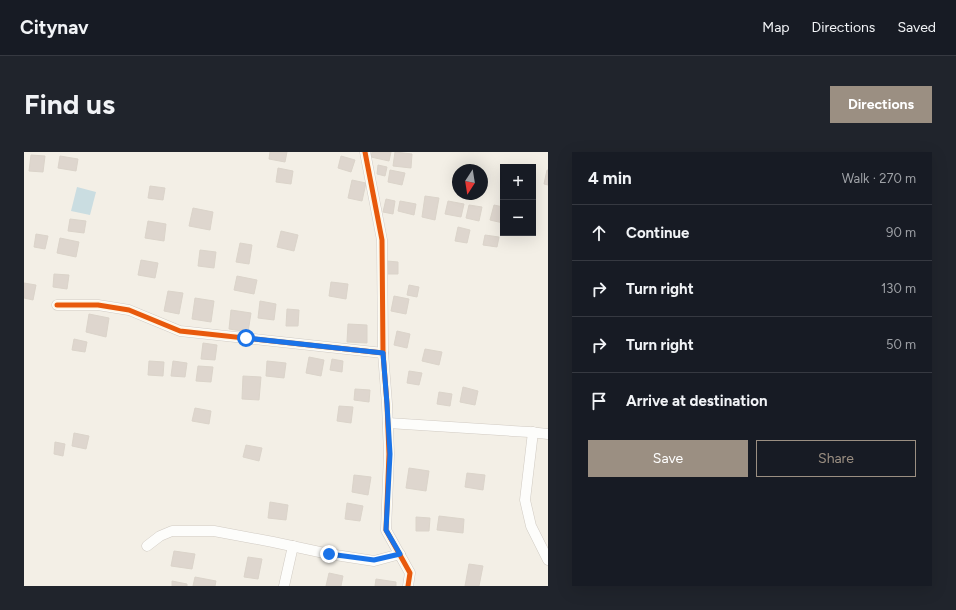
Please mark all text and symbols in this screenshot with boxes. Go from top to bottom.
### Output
text: Citynav [20,16,89,39]
text: Map [762,19,790,36]
text: Directions [812,19,875,36]
text: Saved [897,19,936,36]
button: Directions [830,86,932,123]
text: Find us [24,87,115,121]
north arrow [452,164,488,200]
map controls [500,164,536,236]
button: + [500,164,536,200]
text: 4 min [588,168,632,188]
text: Walk · 270 m [842,171,916,186]
button: − [500,200,536,236]
icon: ahead [588,222,610,244]
text: Continue [626,224,689,242]
text: 90 m [886,225,916,240]
icon: right [588,278,610,300]
text: Turn right [626,280,694,298]
text: 130 m [881,281,916,296]
route start [237,329,255,347]
icon: right [588,334,610,356]
text: Turn right [626,336,694,354]
text: 50 m [886,337,916,352]
icon: arrive [588,390,610,412]
text: Arrive at destination [626,392,767,410]
button: Save [588,440,748,477]
button: Share [756,440,916,477]
route end [320,545,338,563]

